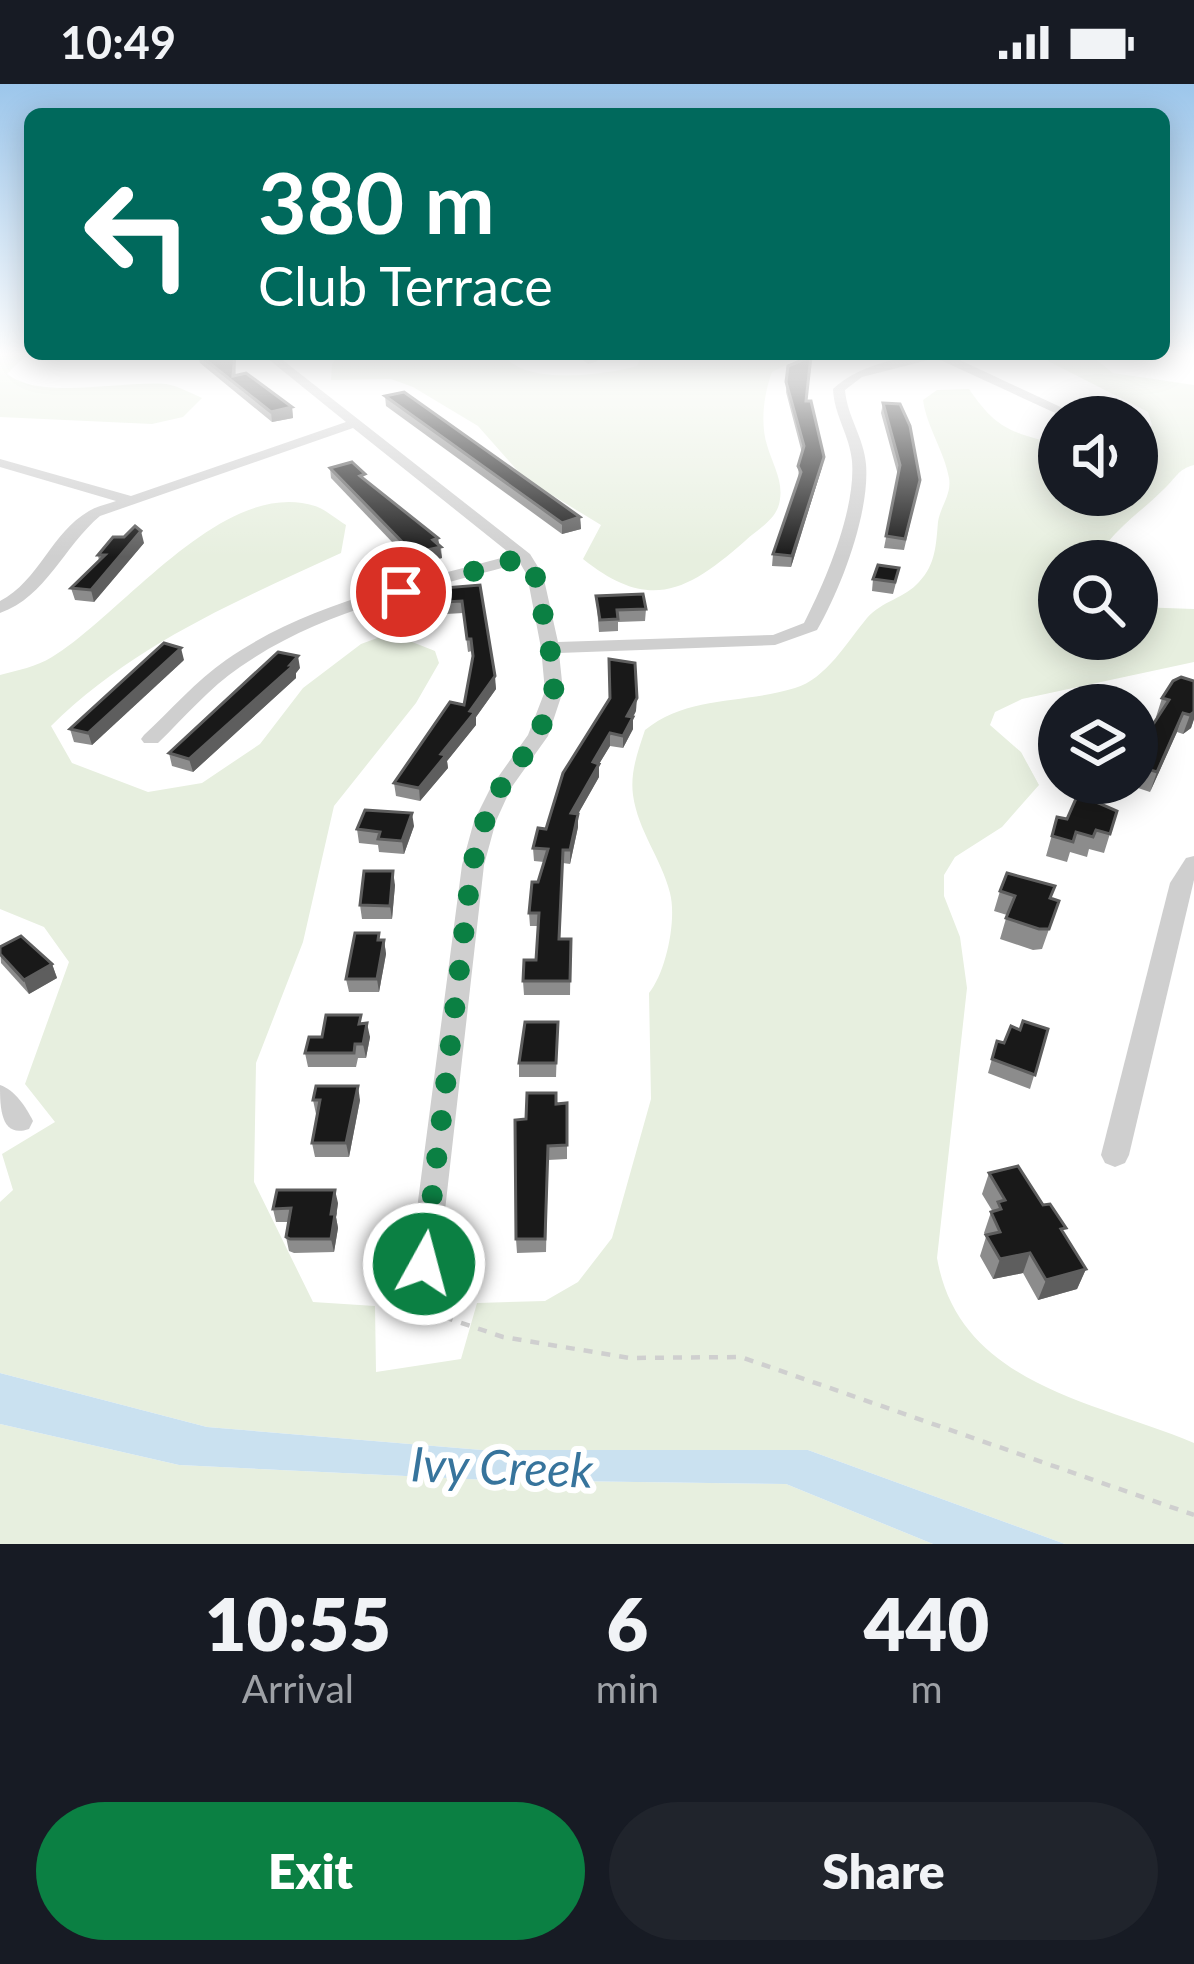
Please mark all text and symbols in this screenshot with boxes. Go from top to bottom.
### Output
text: 10:49 [60,15,176,69]
text: 380 m [258,151,495,252]
icon: left [60,156,216,312]
text: Club Terrace [258,253,553,318]
map controls [1038,396,1158,804]
button: sound [1038,396,1158,516]
button: search [1038,540,1158,660]
pin [350,541,452,643]
icon: arrive [368,559,434,625]
button: layers [1038,684,1158,804]
position arrow [361,1201,487,1327]
water label: Ivy Creek [410,1434,595,1498]
text: 10:55 [205,1580,391,1666]
text: 6 [607,1580,648,1666]
text: 440 [864,1580,989,1666]
text: Arrival [242,1665,354,1711]
text: min [596,1665,659,1711]
text: m [910,1665,943,1711]
button: Exit [36,1802,585,1940]
button: Share [609,1802,1158,1940]

